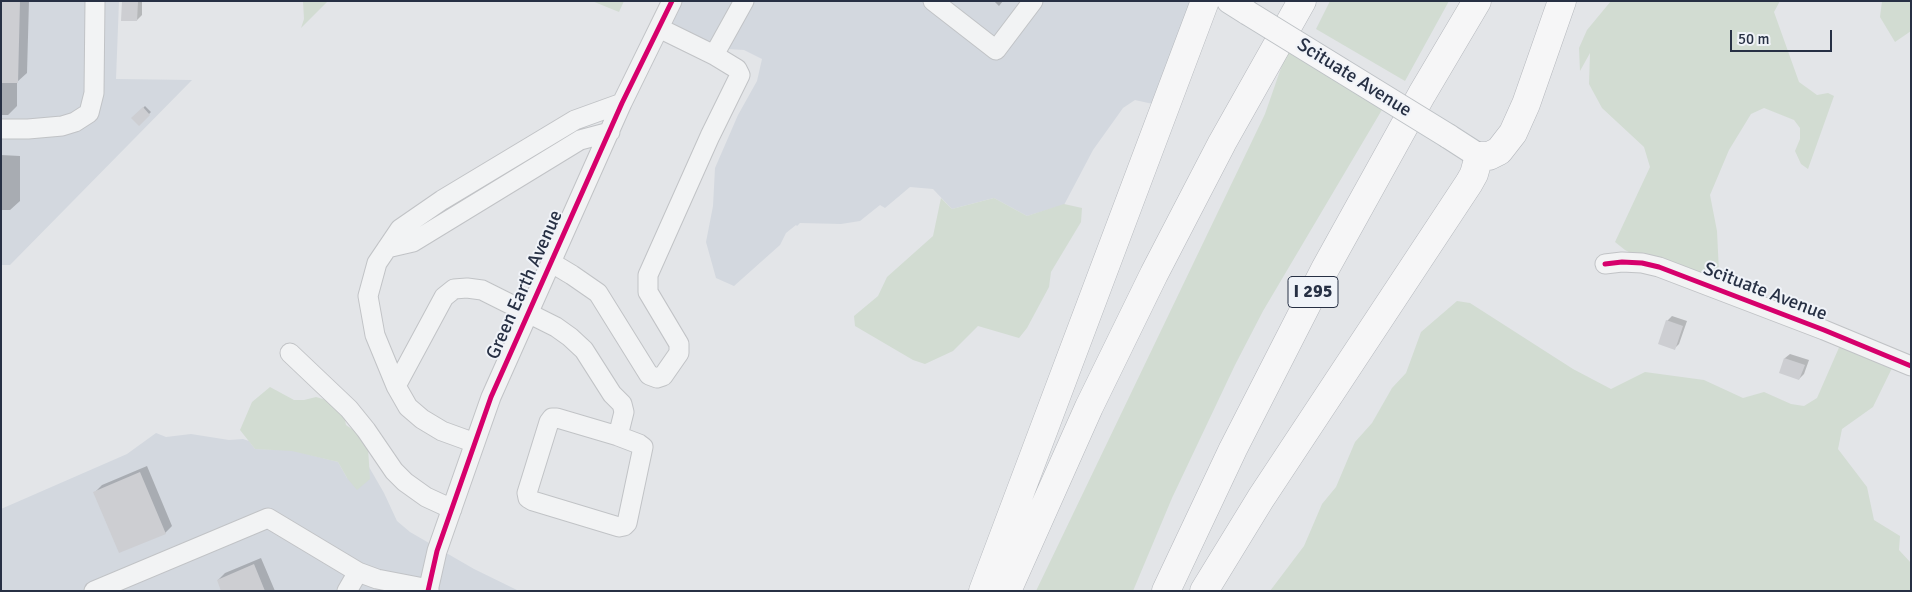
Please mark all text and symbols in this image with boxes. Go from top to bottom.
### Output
scale bar [1732,20,1834,52]
text: 50 m [1738,30,1769,48]
street label: Scituate Avenue [1292,34,1416,122]
street label: Green Earth Avenue [482,207,568,363]
street label: Scituate Avenue [1700,258,1830,326]
road number: I 295 [1288,276,1338,308]

